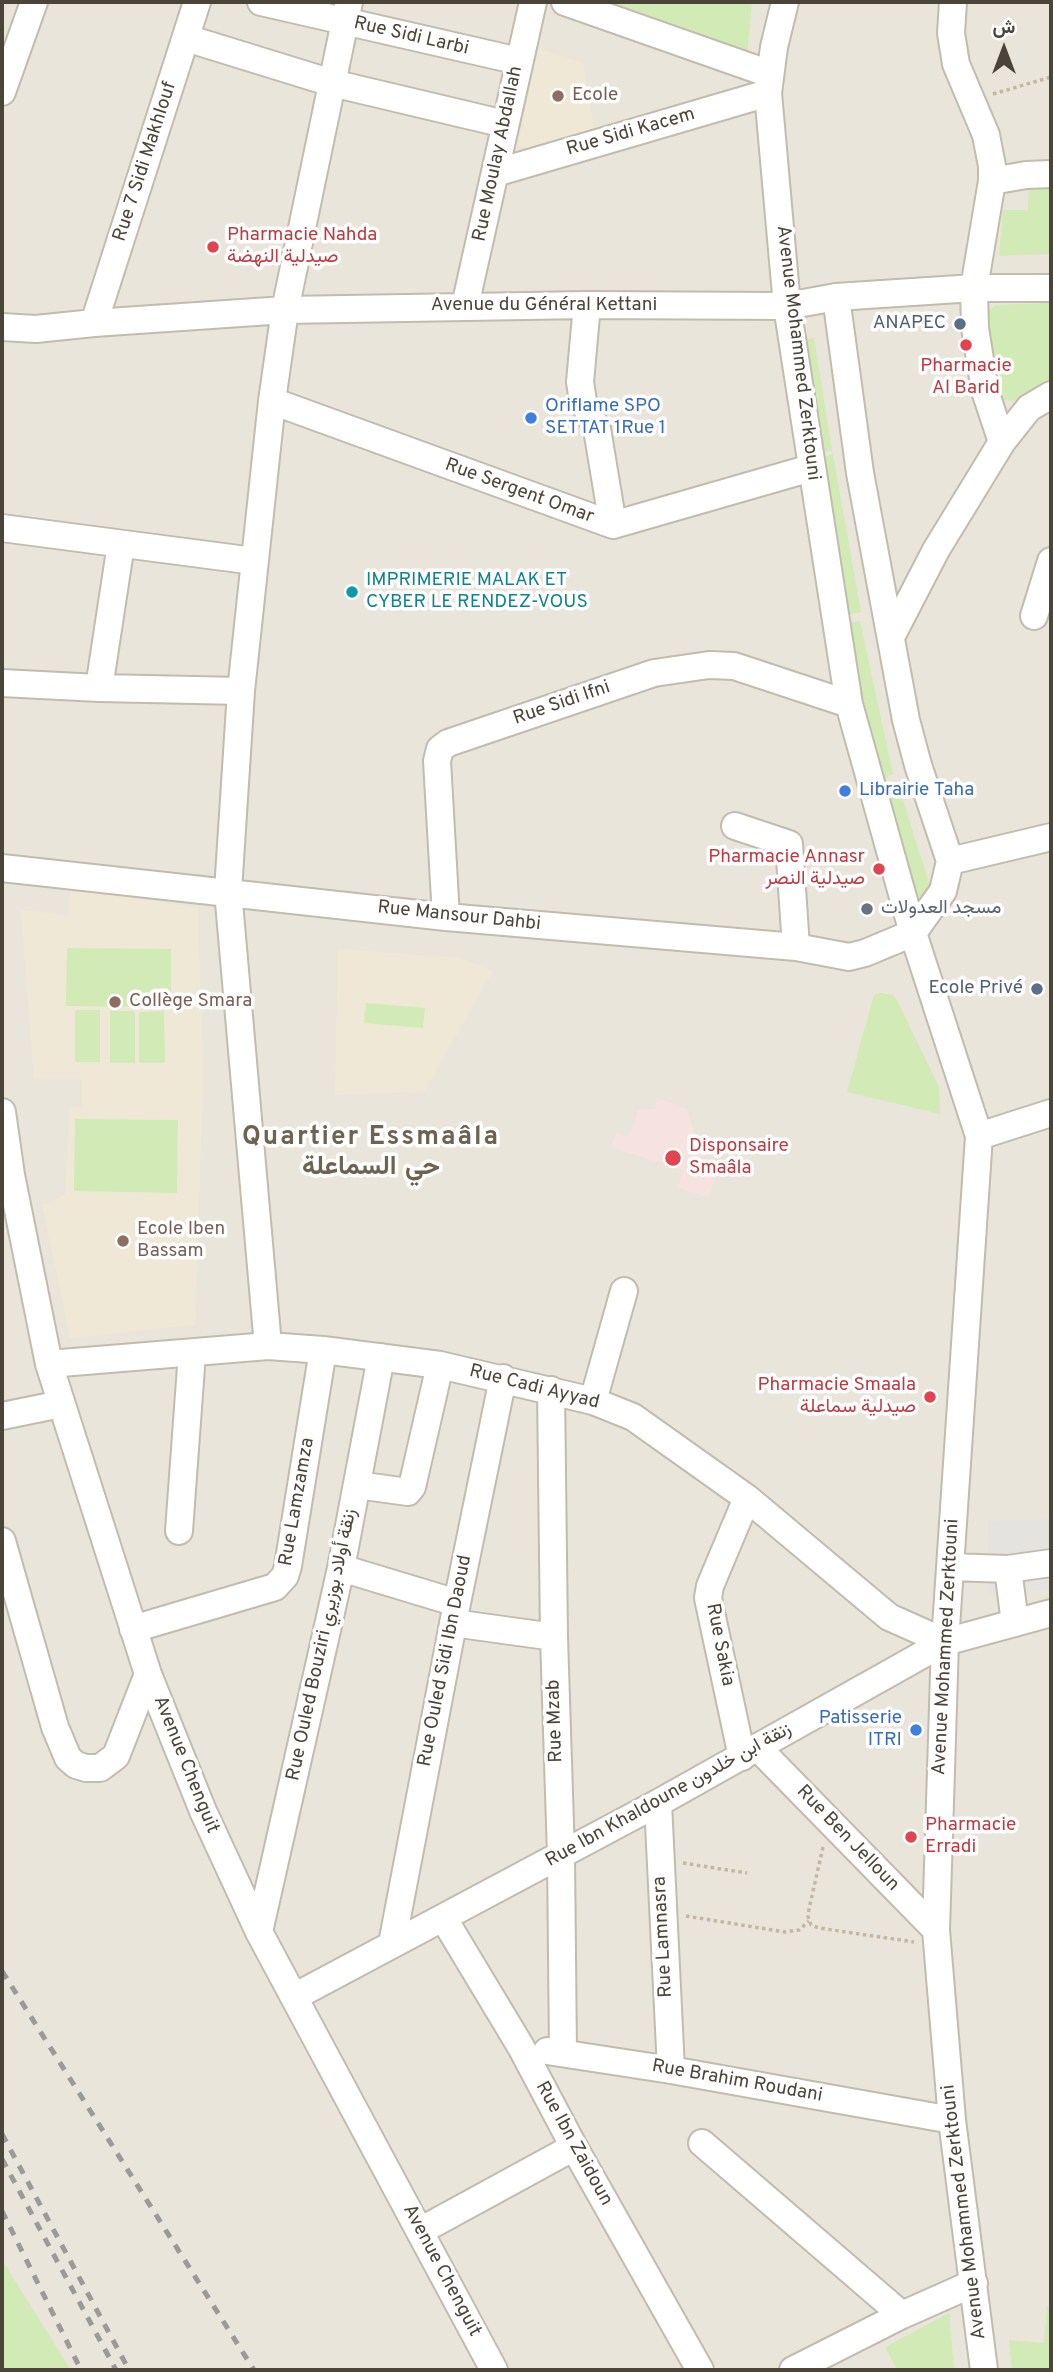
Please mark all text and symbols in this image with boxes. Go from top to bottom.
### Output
street label: Rue Sidi Larbi [351,13,471,61]
north arrow [969,14,1039,84]
text: ش [993,16,1015,40]
street label: Rue Moulay Abdallah [469,64,529,244]
street label: Rue 7 Sidi Makhlouf [109,79,183,245]
place label: Ecole [572,85,618,107]
marker: Ecole [550,88,566,104]
street label: Rue Sidi Kacem [564,104,698,162]
street label: Avenue Mohammed Zerktouni [770,224,824,482]
place label: Pharmacie Nahda صيدلية النهضة [227,225,377,269]
marker: Pharmacie Nahda صيدلية النهضة [205,239,221,255]
street label: Avenue du Général Kettani [431,295,657,317]
place label: ANAPEC [873,313,946,335]
marker: ANAPEC [952,316,968,332]
marker: Pharmacie Al Barid [958,337,974,353]
place label: Pharmacie Al Barid [920,356,1012,400]
place label: Oriflame SPO SETTAT 1Rue 1 [545,396,666,440]
marker: Oriflame SPO SETTAT 1Rue 1 [523,410,539,426]
street label: Rue Sergent Omar [441,454,597,530]
place label: IMPRIMERIE MALAK ET CYBER LE RENDEZ-VOUS [366,570,588,614]
marker: IMPRIMERIE MALAK ET CYBER LE RENDEZ-VOUS [344,584,360,600]
street label: Rue Sidi Ifni [511,677,613,731]
place label: Librairie Taha [859,780,974,802]
marker: Librairie Taha [837,783,853,799]
place label: Pharmacie Annasr صيدلية النصر [708,847,865,891]
marker: Pharmacie Annasr صيدلية النصر [871,861,887,877]
street label: Rue Mansour Dahbi [376,897,542,937]
place label: مسجد العدولات [881,898,1001,920]
marker: مسجد العدولات [859,901,875,917]
place label: Ecole Privé [928,978,1023,1000]
marker: Ecole Privé [1029,981,1045,997]
place label: Collège Smara [129,991,252,1013]
marker: Collège Smara [107,994,123,1010]
district label: Quartier Essmaâla حي السماعلة [244,1123,498,1184]
place label: Disponsaire Smaâla [689,1136,789,1180]
marker: Disponsaire Smaâla [663,1148,683,1168]
place label: Ecole Iben Bassam [137,1219,225,1263]
marker: Ecole Iben Bassam [115,1233,131,1249]
street label: Rue Cadi Ayyad [467,1361,601,1415]
place label: Pharmacie Smaala صيدلية سماعلة [758,1375,916,1419]
marker: Pharmacie Smaala صيدلية سماعلة [922,1389,938,1405]
street label: Rue Lamzamza [275,1436,321,1568]
street label: Rue Ouled Bouziri زنقة أولاد بوزيري [283,1507,363,1783]
street label: Avenue Mohammed Zerktouni [929,1518,965,1776]
street label: Rue Ouled Sidi Ibn Daoud [414,1553,478,1769]
street label: Rue Sakia [700,1602,738,1688]
street label: Rue Mzab [543,1679,569,1763]
street label: Avenue Chenguit [147,1693,223,1837]
place label: Patisserie ITRI [819,1708,902,1752]
street label: Rue Ibn Khaldoune زنقة ابن خلدون [542,1719,796,1873]
marker: Patisserie ITRI [908,1722,924,1738]
street label: Rue Ben Jelloun [791,1781,903,1897]
place label: Pharmacie Erradi [925,1815,1016,1859]
marker: Pharmacie Erradi [903,1829,919,1845]
street label: Rue Lamnasra [649,1876,679,1998]
street label: Rue Brahim Roudani [650,2056,824,2108]
street label: Rue Ibn Zaidoun [529,2078,617,2210]
street label: Avenue Mohammed Zerktouni [938,2083,992,2341]
street label: Avenue Chenguit [397,2201,485,2341]

